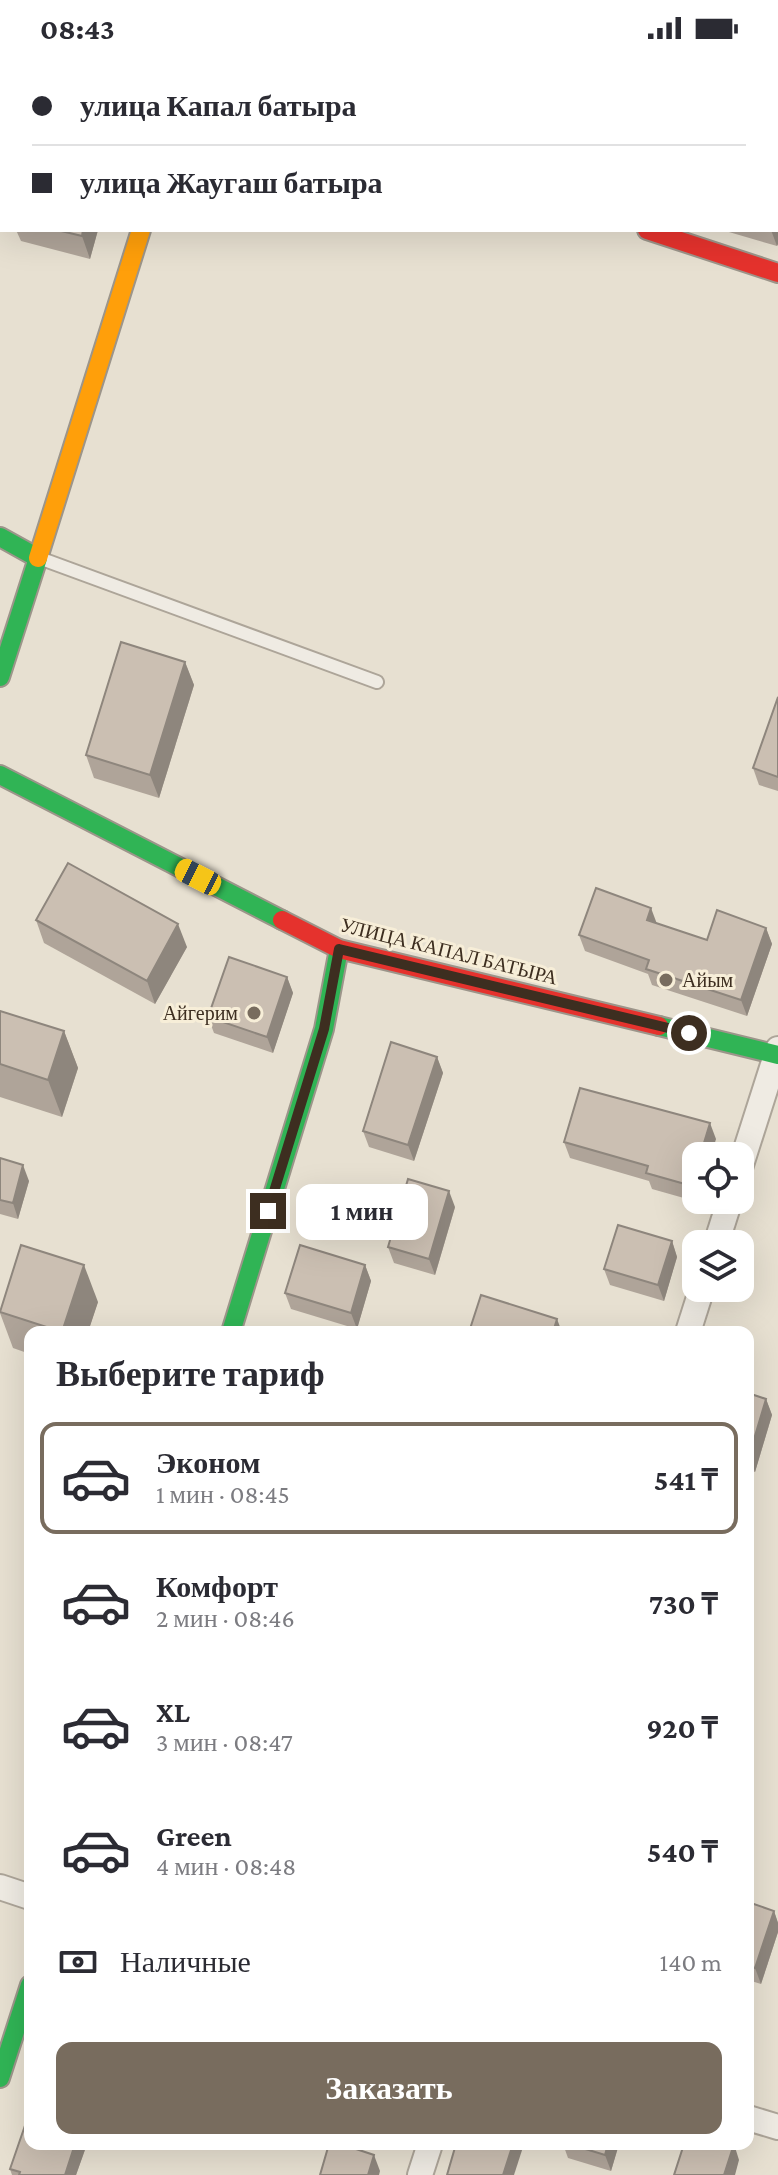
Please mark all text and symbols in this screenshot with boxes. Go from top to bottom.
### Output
text: 08:43 [40,12,115,45]
text: улица Капал батыра [80,89,357,122]
text: улица Жаугаш батыра [80,166,383,199]
car [171,855,225,899]
street label: УЛИЦА КАПАЛ БАТЫРА [338,913,560,990]
place label: Айым [682,969,734,991]
marker: Айым [657,971,675,989]
place label: Айгерим [163,1002,238,1025]
marker: Айгерим [245,1004,263,1022]
route start [671,1015,707,1051]
map controls [682,1142,754,1302]
button: locate [682,1142,754,1214]
callout: 1 мин [296,1183,428,1239]
route end [250,1193,286,1229]
text: 1 мин [331,1197,393,1226]
button: layers [682,1230,754,1302]
text: Выберите тариф [56,1354,325,1394]
icon: car [60,1442,132,1514]
text: Эконом [156,1446,260,1479]
text: 541 ₸ [654,1463,718,1496]
text: 1 мин · 08:45 [156,1480,290,1509]
icon: car [60,1566,132,1638]
text: Комфорт [156,1570,278,1603]
text: 730 ₸ [649,1587,718,1620]
text: 2 мин · 08:46 [156,1604,295,1633]
icon: car [60,1690,132,1762]
text: XL [156,1695,190,1728]
text: 920 ₸ [646,1711,718,1744]
text: 3 мин · 08:47 [156,1728,293,1757]
icon: car [60,1814,132,1886]
text: Green [156,1819,232,1852]
text: 540 ₸ [647,1835,718,1868]
text: 4 мин · 08:48 [156,1852,296,1881]
icon: cash [56,1940,100,1984]
text: Наличные [120,1945,251,1978]
text: 140 m [660,1948,722,1977]
button: Заказать [56,2042,722,2134]

